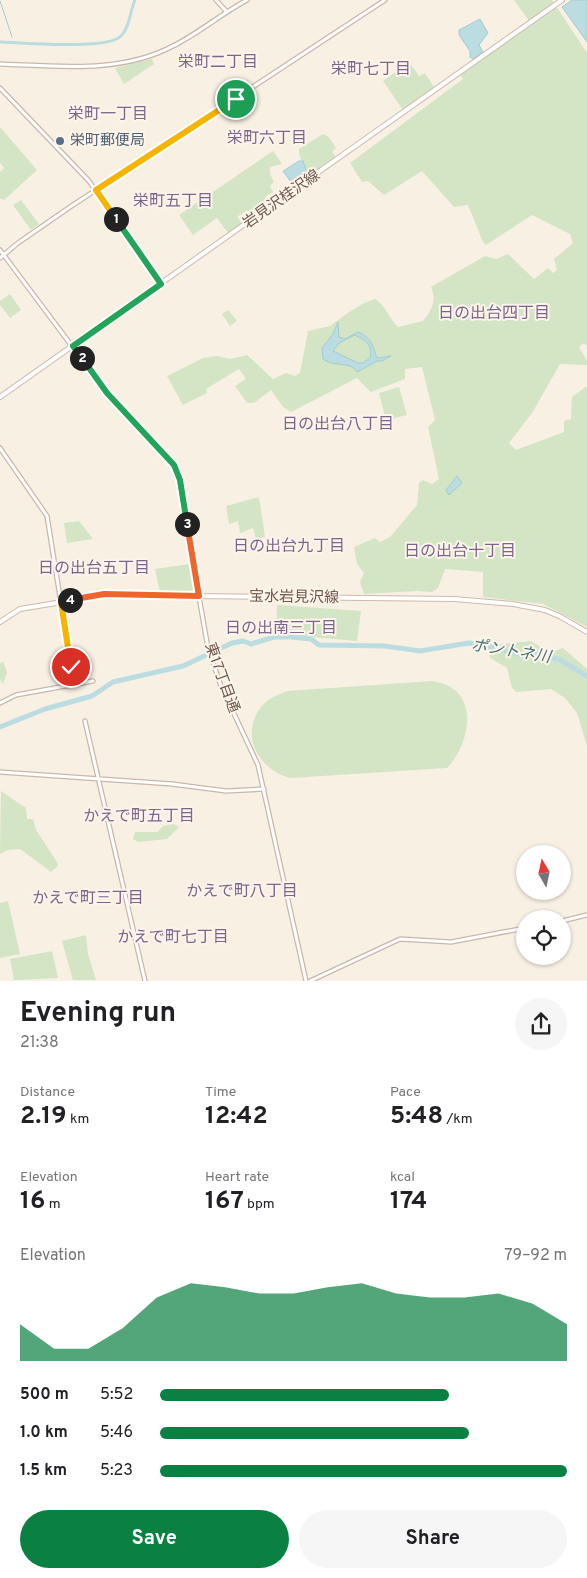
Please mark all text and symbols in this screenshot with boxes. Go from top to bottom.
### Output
district label: 栄町二丁目 [178,53,258,73]
district label: 栄町七丁目 [331,60,411,80]
pin [215,78,257,120]
icon: arrive [222,85,250,113]
district label: 栄町一丁目 [68,105,148,125]
district label: 栄町六丁目 [227,129,307,149]
place label: 栄町郵便局 [70,132,145,151]
marker: 栄町郵便局 [54,135,66,147]
street label: 岩見沢桂沢線 [240,166,324,234]
district label: 栄町五丁目 [133,192,213,212]
pin: 1 [104,206,128,232]
text: 1 [114,211,119,228]
district label: 日の出台四丁目 [438,304,550,324]
pin: 2 [70,346,94,370]
text: 2 [78,350,87,367]
district label: 日の出台八丁目 [282,415,394,435]
pin: 3 [174,512,200,536]
text: 3 [183,516,192,533]
district label: 日の出台九丁目 [233,537,345,557]
district label: 日の出台十丁目 [404,542,516,562]
district label: 日の出台五丁目 [38,559,150,579]
pin: 4 [58,588,82,612]
street label: 宝水岩見沢線 [249,588,339,608]
text: 4 [66,592,75,609]
district label: 日の出南三丁目 [225,619,337,639]
water label: ポントネ川 [470,636,554,668]
street label: 東17丁目通 [200,640,242,716]
pin [50,646,92,688]
icon: check [57,653,85,681]
district label: かえで町五丁目 [83,807,195,827]
north arrow [516,845,571,900]
map controls [516,845,571,965]
district label: かえで町八丁目 [186,882,298,902]
district label: かえで町三丁目 [32,889,144,909]
button: locate [516,910,571,965]
district label: かえで町七丁目 [117,928,229,948]
text: Evening run [20,996,176,1032]
button: share [515,998,567,1050]
text: 21:38 [20,1033,59,1053]
text: Distance [20,1084,75,1101]
text: Time [205,1084,236,1101]
text: Pace [390,1084,421,1101]
text: 2.19 [20,1101,67,1133]
text: 12:42 [205,1101,268,1133]
text: 5:48 [390,1101,443,1133]
text: km [67,1111,89,1128]
text: /km [443,1111,473,1128]
text: Elevation [20,1169,78,1186]
text: Heart rate [205,1169,269,1186]
text: kcal [390,1169,415,1186]
text: 16 [20,1186,45,1218]
text: 167 [205,1186,244,1218]
text: 174 [390,1186,427,1218]
text: m [45,1196,61,1213]
text: bpm [244,1196,275,1213]
text: Elevation [20,1246,86,1266]
text: 79–92 m [504,1246,567,1266]
text: 500 m [20,1385,69,1405]
text: 5:52 [100,1385,133,1405]
text: 1.0 km [20,1423,68,1443]
text: 5:46 [100,1423,133,1443]
text: 1.5 km [20,1461,67,1481]
text: 5:23 [100,1461,133,1481]
button: Save [20,1510,289,1568]
button: Share [299,1510,567,1568]

